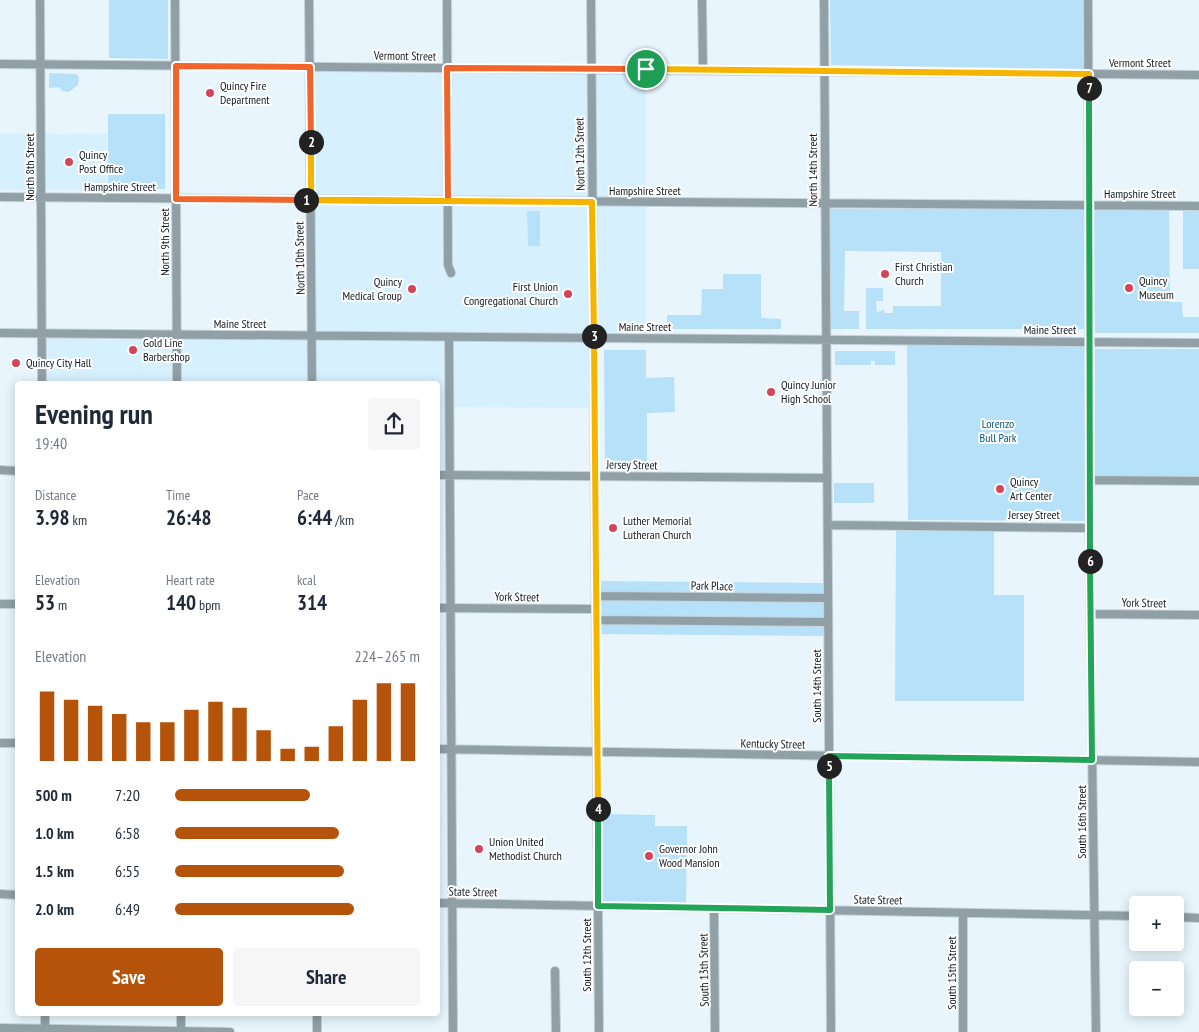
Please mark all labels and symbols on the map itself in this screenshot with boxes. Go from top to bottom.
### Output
street label: Vermont Street [373,47,437,64]
pin [625,48,667,90]
street label: Vermont Street [1108,55,1172,70]
pin: 7 [1076,76,1102,100]
place label: Quincy Fire Department [220,78,270,107]
marker: Quincy Fire Department [204,87,216,99]
street label: North 12th Street [571,117,588,191]
pin: 2 [298,130,324,154]
street label: North 8th Street [22,132,37,201]
street label: North 14th Street [805,133,820,207]
place label: Quincy Post Office [79,147,123,176]
marker: Quincy Post Office [63,156,75,168]
street label: Hampshire Street [84,179,157,194]
street label: Hampshire Street [609,183,682,198]
street label: Hampshire Street [1104,186,1177,201]
pin: 1 [294,188,318,212]
street label: North 9th Street [157,207,172,276]
street label: North 10th Street [291,221,308,295]
place label: First Christian Church [895,259,952,288]
marker: First Christian Church [879,268,891,280]
place label: Quincy Museum [1139,273,1174,302]
place label: Quincy Medical Group [342,274,402,303]
place label: First Union Congregational Church [464,279,558,308]
marker: Quincy Museum [1123,282,1135,294]
marker: Quincy Medical Group [406,283,418,295]
marker: First Union Congregational Church [562,288,574,300]
street label: Maine Street [214,316,267,331]
street label: Maine Street [619,319,672,334]
street label: Maine Street [1024,322,1077,337]
pin: 3 [582,324,606,348]
place label: Gold Line Barbershop [143,335,190,364]
marker: Gold Line Barbershop [127,344,139,356]
place label: Quincy City Hall [26,355,92,370]
marker: Quincy City Hall [10,357,22,369]
place label: Quincy Junior High School [781,377,837,406]
marker: Quincy Junior High School [765,386,777,398]
park label: Lorenzo Bull Park [980,416,1017,445]
street label: Jersey Street [605,457,659,472]
place label: Quincy Art Center [1010,474,1053,503]
marker: Quincy Art Center [994,483,1006,495]
street label: Jersey Street [1007,507,1060,522]
place label: Luther Memorial Lutheran Church [623,513,692,542]
marker: Luther Memorial Lutheran Church [607,522,619,534]
pin: 6 [1078,548,1102,574]
street label: Park Place [691,578,733,593]
street label: York Street [494,589,540,604]
street label: York Street [1121,595,1167,610]
street label: South 14th Street [809,649,824,723]
street label: Kentucky Street [741,735,806,752]
pin: 5 [816,754,842,778]
street label: South 16th Street [1074,785,1089,859]
pin: 4 [586,796,610,822]
place label: Union United Methodist Church [489,834,562,863]
place label: Governor John Wood Mansion [659,841,720,870]
marker: Union United Methodist Church [473,843,485,855]
marker: Governor John Wood Mansion [643,850,655,862]
street label: State Street [448,884,498,899]
street label: State Street [853,892,903,907]
street label: South 12th Street [579,918,594,992]
street label: South 13th Street [695,932,712,1007]
street label: South 15th Street [944,936,959,1010]

